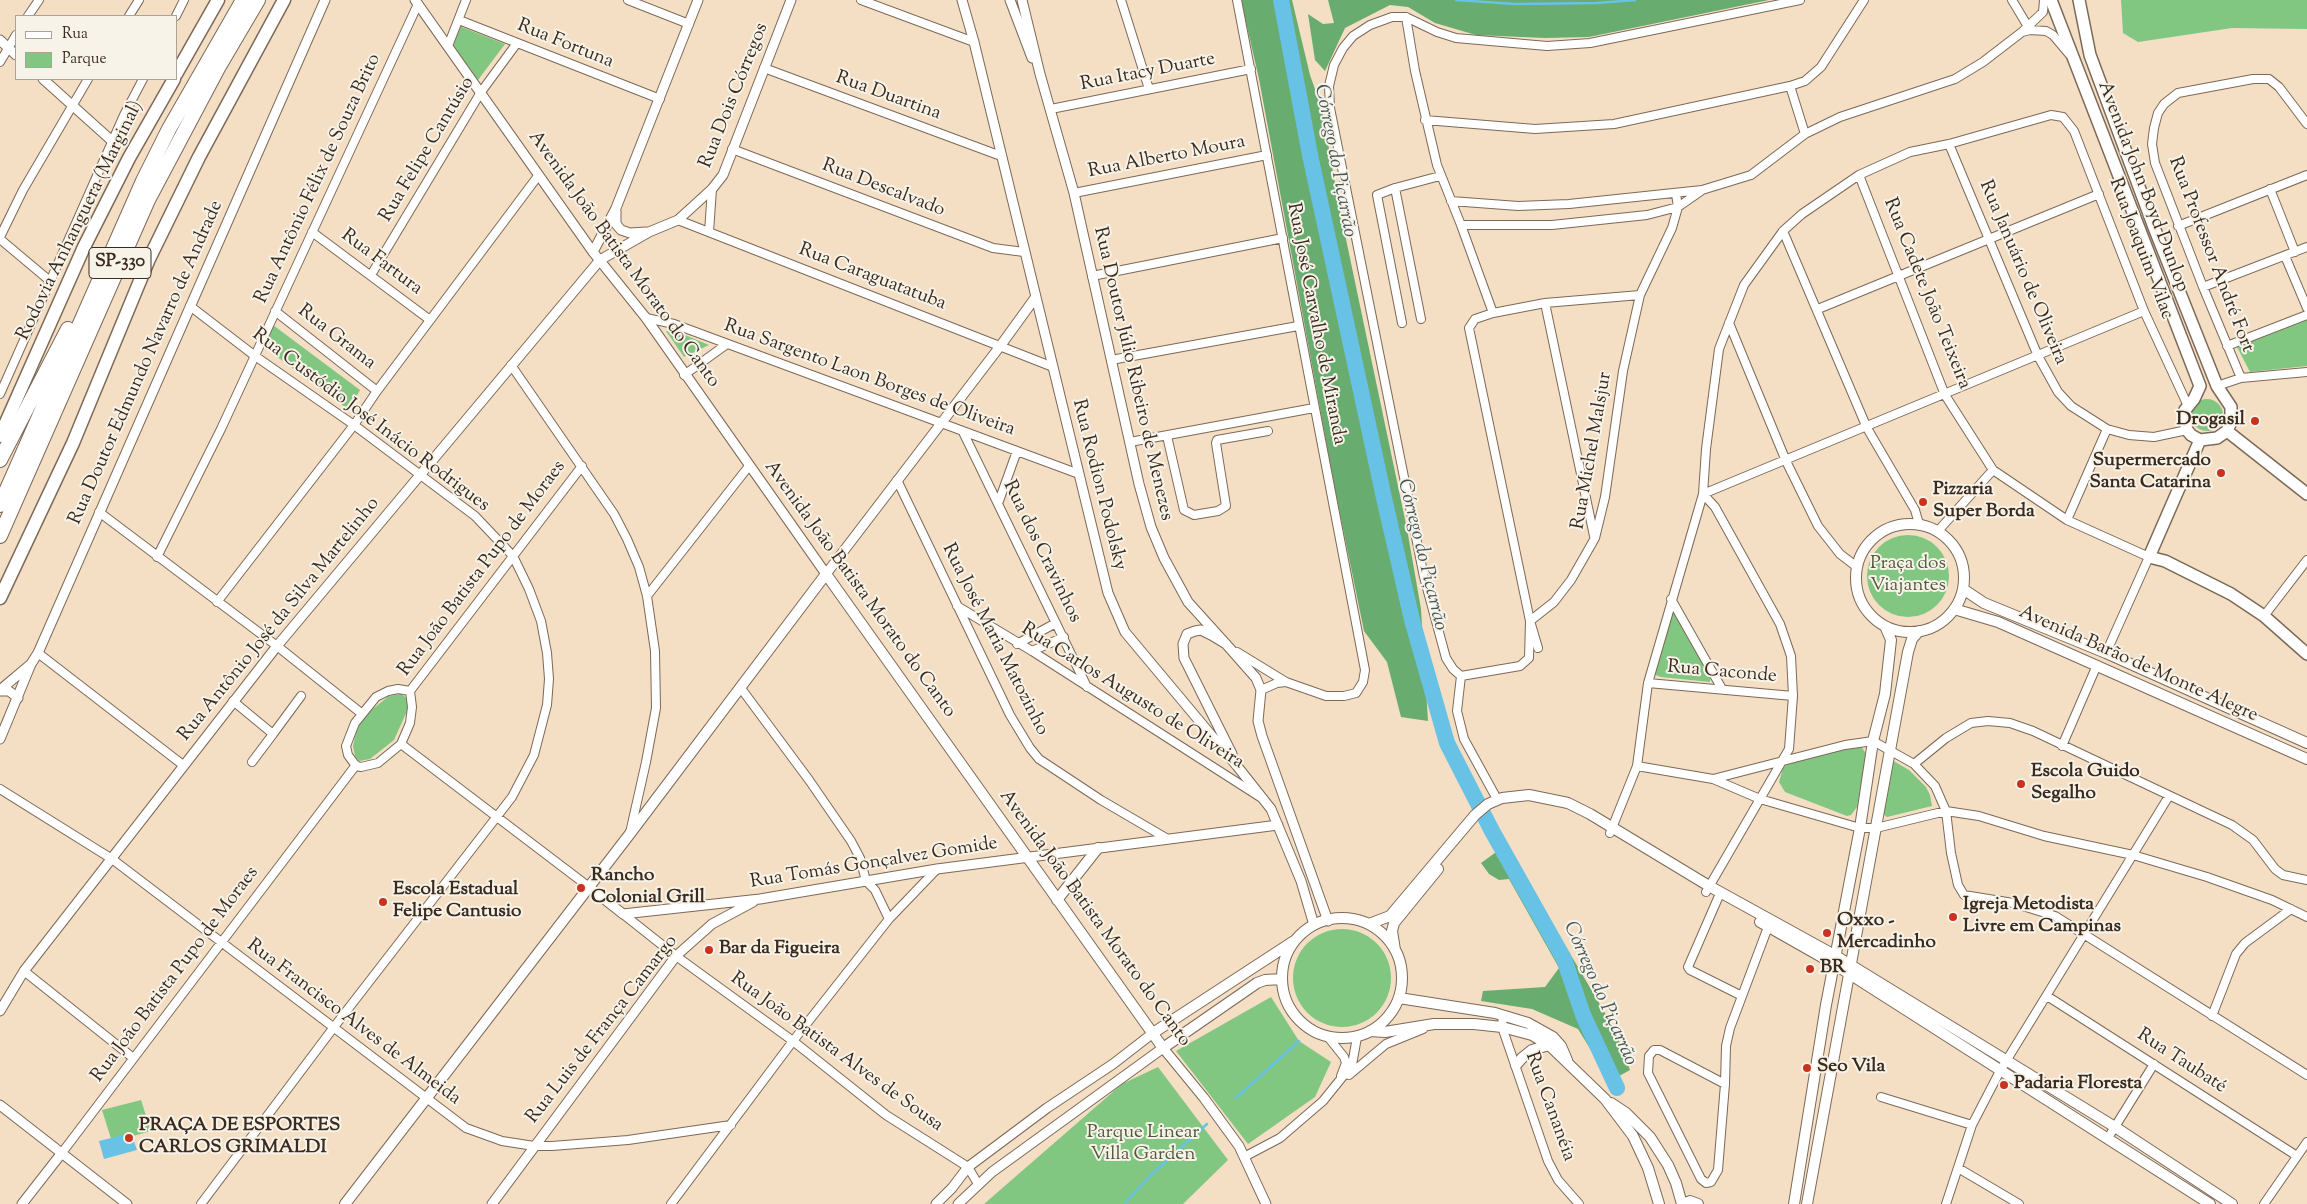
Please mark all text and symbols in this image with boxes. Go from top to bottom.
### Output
legend [15,15,178,80]
street label: Rua Fortuna [513,15,617,75]
street label: Rua Dois Córregos [695,20,775,172]
text: Rua [62,24,88,45]
text: Parque [62,49,106,70]
street label: Rua Itacy Duarte [1079,49,1217,97]
street label: Rua Antônio Félix de Souza Brito [251,51,387,307]
street label: Rua Duartina [832,67,944,127]
street label: Rua Felipe Cantúsio [376,73,480,227]
street label: Avenida John Boyd Dunlop [2091,78,2193,296]
water label: Córrego do Piçarrão [1307,83,1361,239]
street label: Rodovia Anhanguera (Marginal) [13,97,149,345]
street label: Avenida João Batista Morato do Canto [522,127,724,393]
street label: Rua Alberto Moura [1087,132,1247,184]
street label: Rua Professor André Fort [2162,154,2258,356]
street label: Rua Descalvado [818,155,948,223]
street label: Rua Joaquim Vilac [2103,175,2177,323]
street label: Rua Januário de Oliveira [1973,177,2071,369]
street label: Rua Cadete João Teixeira [1877,195,1975,393]
street label: Rua Doutor Edmundo Navarro de Andrade [65,198,229,528]
street label: Rua José Carvalho de Miranda [1280,201,1350,447]
street label: Rua Fartura [336,225,426,301]
street label: Rua Doutor Júlio Ribeiro de Menezes [1087,225,1177,523]
street label: Rua Caraguatatuba [795,239,949,317]
road number: SP-330 [89,248,151,278]
street label: Rua Grama [292,300,380,376]
street label: Rua Sargento Laon Borges de Oliveira [720,316,1018,442]
street label: Rua Custódio José Inácio Rodrigues [247,324,493,518]
street label: Rua Michel Malsjur [1568,370,1618,532]
street label: Rua Rodion Podolsky [1066,397,1130,573]
place label: Drogasil [2176,410,2245,432]
marker: Drogasil [2249,415,2261,427]
place label: Supermercado Santa Catarina [2089,451,2211,495]
street label: Rua João Batista Pupo de Moraes [394,457,572,681]
street label: Avenida João Batista Morato do Canto [758,457,960,723]
marker: Supermercado Santa Catarina [2215,467,2227,479]
street label: Rua dos Cravinhos [997,477,1085,627]
water label: Córrego do Piçarrão [1391,477,1451,633]
place label: Pizzaria Super Borda [1933,480,2035,524]
street label: Rua Antônio José da Silva Martelinho [174,493,386,747]
marker: Pizzaria Super Borda [1917,496,1929,508]
street label: Rua José Maria Matozinho [936,540,1052,740]
park label: Praça dos Viajantes [1870,554,1946,598]
street label: Avenida Barão de Monte Alegre [2015,602,2261,728]
street label: Rua Carlos Augusto de Oliveira [1016,619,1248,775]
street label: Rua Caconde [1666,657,1778,689]
place label: Escola Guido Segalho [2031,762,2140,806]
marker: Escola Guido Segalho [2015,778,2027,790]
street label: Avenida João Batista Morato do Canto [993,786,1195,1052]
street label: Rua Tomás Gonçalvez Gomide [749,833,999,895]
street label: Rua João Batista Pupo de Moraes [87,863,265,1087]
place label: Rancho Colonial Grill [591,866,705,910]
place label: Escola Estadual Felipe Cantusio [393,880,521,924]
marker: Rancho Colonial Grill [575,882,587,894]
place label: Igreja Metodista Livre em Campinas [1963,895,2121,939]
marker: Escola Estadual Felipe Cantusio [377,896,389,908]
place label: Oxxo - Mercadinho [1837,911,1936,955]
marker: Igreja Metodista Livre em Campinas [1947,911,1959,923]
water label: Córrego do Piçarrão [1556,918,1642,1070]
marker: Oxxo - Mercadinho [1821,927,1833,939]
street label: Rua Luis de França Camargo [522,931,684,1129]
street label: Rua Francisco Alves de Almeida [241,935,465,1111]
place label: Bar da Figueira [719,939,840,961]
marker: Bar da Figueira [703,944,715,956]
place label: BR [1820,958,1846,980]
marker: BR [1804,963,1816,975]
street label: Rua João Batista Alves de Sousa [725,968,947,1138]
street label: Rua Taubaté [2132,1025,2230,1099]
street label: Rua Cananéia [1519,1049,1579,1165]
place label: Seo Vila [1817,1057,1885,1079]
marker: Seo Vila [1801,1062,1813,1074]
place label: Padaria Floresta [2014,1074,2142,1096]
marker: Padaria Floresta [1998,1079,2010,1091]
place label: PRAÇA DE ESPORTES CARLOS GRIMALDI [139,1116,340,1160]
park label: Parque Linear Villa Garden [1087,1123,1199,1167]
marker: PRAÇA DE ESPORTES CARLOS GRIMALDI [123,1132,135,1144]

